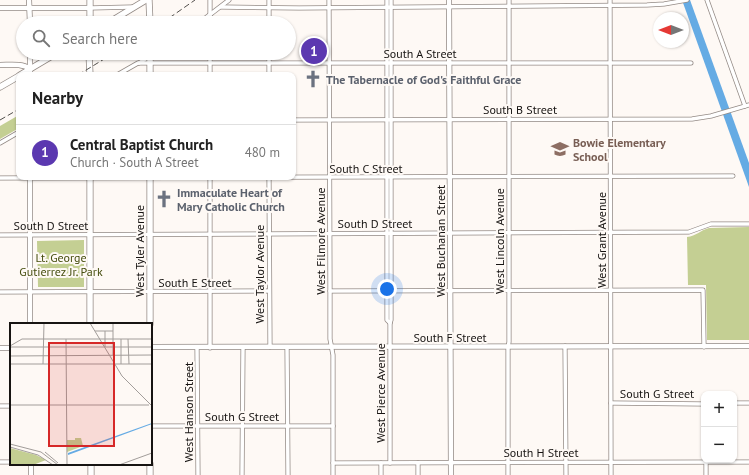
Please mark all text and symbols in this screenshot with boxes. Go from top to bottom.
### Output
north arrow [653,12,689,48]
search box [16,16,296,60]
icon: search [30,27,52,49]
text: Search here [62,29,138,48]
pin: 1 [301,36,327,66]
street label: South A Street [383,46,457,61]
church icon: The Tabernacle of God's Faithful Grace [303,69,323,89]
place label: The Tabernacle of God's Faithful Grace [326,72,521,87]
text: Nearby [32,87,83,109]
street label: South B Street [483,102,557,117]
text: Central Baptist Church [70,135,213,154]
place label: Bowie Elementary School [573,135,666,164]
school or university icon: Bowie Elementary School [550,139,570,159]
text: 1 [41,144,49,161]
text: 480 m [245,144,280,161]
text: Church · South A Street [70,154,199,171]
street label: South C Street [329,161,403,176]
place label: Immaculate Heart of Mary Catholic Church [177,185,285,214]
street label: West Buchanan Street [433,185,448,297]
street label: West Filmore Avenue [313,187,328,295]
street label: West Lincoln Avenue [492,188,507,294]
church icon: Immaculate Heart of Mary Catholic Church [154,189,174,209]
street label: West Grant Avenue [594,192,609,288]
street label: West Tyler Avenue [132,205,147,297]
street label: South D Street [338,216,412,231]
street label: South D Street [14,218,88,233]
street label: West Taylor Avenue [252,225,267,323]
park label: Lt. George Gutierrez Jr. Park [19,250,103,279]
street label: South E Street [158,275,232,290]
your location [377,279,397,299]
inset map [10,323,152,465]
street label: South F Street [413,330,487,345]
street label: West Pierce Avenue [373,343,388,443]
street label: West Hanson Street [181,362,196,462]
street label: South G Street [620,386,694,401]
map controls [701,391,737,463]
button: + [701,391,737,427]
street label: South G Street [205,409,279,424]
button: − [701,427,737,463]
street label: South H Street [503,445,579,460]

